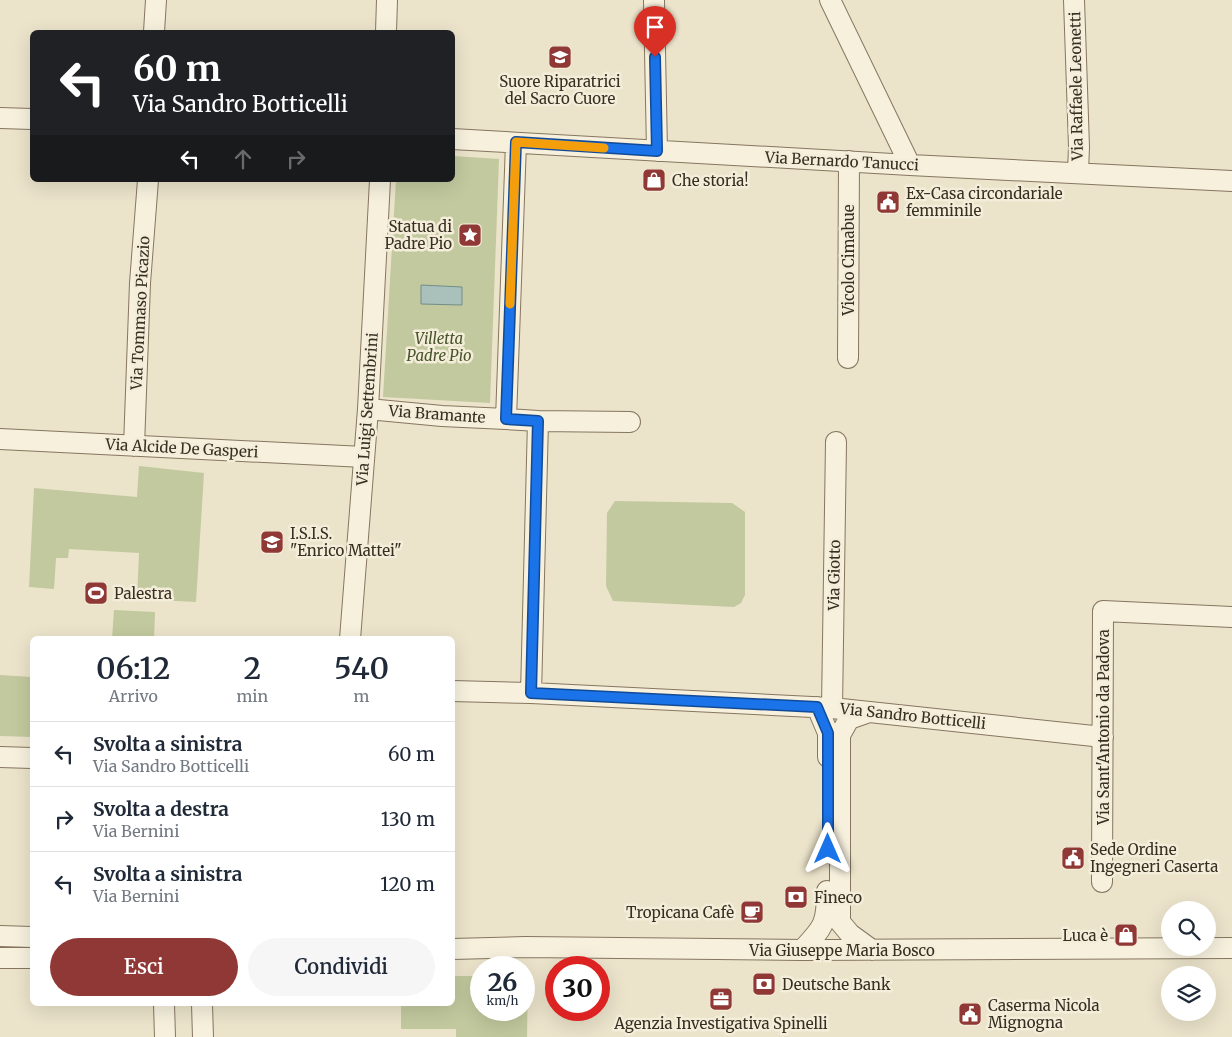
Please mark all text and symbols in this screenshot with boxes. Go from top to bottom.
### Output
pin [634,6,676,57]
street label: Via Raffaele Leonetti [1065,11,1087,162]
icon: arrive [641,13,669,41]
school or university icon: Suore Riparatrici del Sacro Cuore [547,44,573,70]
text: 60 m [133,47,221,91]
icon: left [50,50,115,115]
place label: Suore Riparatrici del Sacro Cuore [499,72,621,108]
text: Via Sandro Botticelli [133,90,348,118]
icon: left [176,145,204,173]
icon: ahead [229,145,257,173]
icon: right [282,145,310,173]
street label: Via Bernardo Tanucci [764,147,920,175]
shop icon: Che storia! [641,167,667,193]
place label: Che storia! [672,171,748,190]
place label: Ex-Casa circondariale femminile [906,184,1063,220]
public building icon: Ex-Casa circondariale femminile [875,189,901,215]
street label: Vicolo Cimabue [839,204,858,317]
place label: Statua di Padre Pio [385,217,452,253]
place icon: Statua di Padre Pio [457,222,483,248]
street label: Via Tommaso Picazio [126,235,154,391]
park label: Villetta Padre Pio [407,329,471,365]
street label: Via Luigi Settembrini [352,332,382,487]
street label: Via Bramante [387,401,486,427]
street label: Via Alcide De Gasperi [104,434,259,461]
place label: I.S.I.S. "Enrico Mattei" [290,524,402,560]
school or university icon: I.S.I.S. "Enrico Mattei" [259,529,285,555]
street label: Via Giotto [824,539,844,612]
sports icon: Palestra [83,580,109,606]
place label: Palestra [114,584,172,603]
street label: Via Sant'Antonio da Padova [1094,629,1113,826]
text: 06:12 [96,649,170,687]
text: 2 [243,649,261,687]
text: 540 [334,649,389,687]
text: Arrivo [109,686,158,706]
text: min [236,686,268,706]
text: m [354,686,369,706]
street label: Via Sandro Botticelli [838,699,987,733]
text: Svolta a sinistra [93,732,242,756]
icon: left [50,740,78,768]
text: 60 m [388,742,435,766]
text: Via Sandro Botticelli [93,756,249,776]
text: Svolta a destra [93,797,229,821]
icon: right [50,805,78,833]
text: 130 m [381,807,435,831]
text: Via Bernini [93,821,179,841]
position arrow [801,822,853,874]
place label: Sede Ordine Ingegneri Caserta [1090,840,1218,876]
public building icon: Sede Ordine Ingegneri Caserta [1060,845,1086,871]
text: Svolta a sinistra [93,862,242,886]
icon: left [50,870,78,898]
text: 120 m [380,872,435,896]
bank icon: Fineco [783,884,809,910]
text: Via Bernini [93,886,179,906]
place label: Fineco [814,888,862,907]
cafe icon: Tropicana Cafè [739,899,765,925]
map controls [1161,901,1216,1021]
button: search [1161,901,1216,956]
place label: Tropicana Cafè [626,903,734,922]
shop icon: Luca è [1113,922,1139,948]
place label: Luca è [1063,926,1108,945]
button: Esci [50,938,238,996]
button: Condividi [248,938,435,996]
street label: Via Giuseppe Maria Bosco [748,941,935,960]
speed limit sign: 30 [545,956,610,1021]
text: 26 [488,966,517,998]
button: layers [1161,966,1216,1021]
bank icon: Deutsche Bank [751,971,777,997]
place label: Deutsche Bank [782,975,891,994]
office icon: Agenzia Investigativa Spinelli [708,986,734,1012]
text: km/h [487,993,518,1008]
place label: Caserma Nicola Mignogna [988,996,1099,1032]
public building icon: Caserma Nicola Mignogna [957,1001,983,1027]
place label: Agenzia Investigativa Spinelli [613,1014,828,1033]

